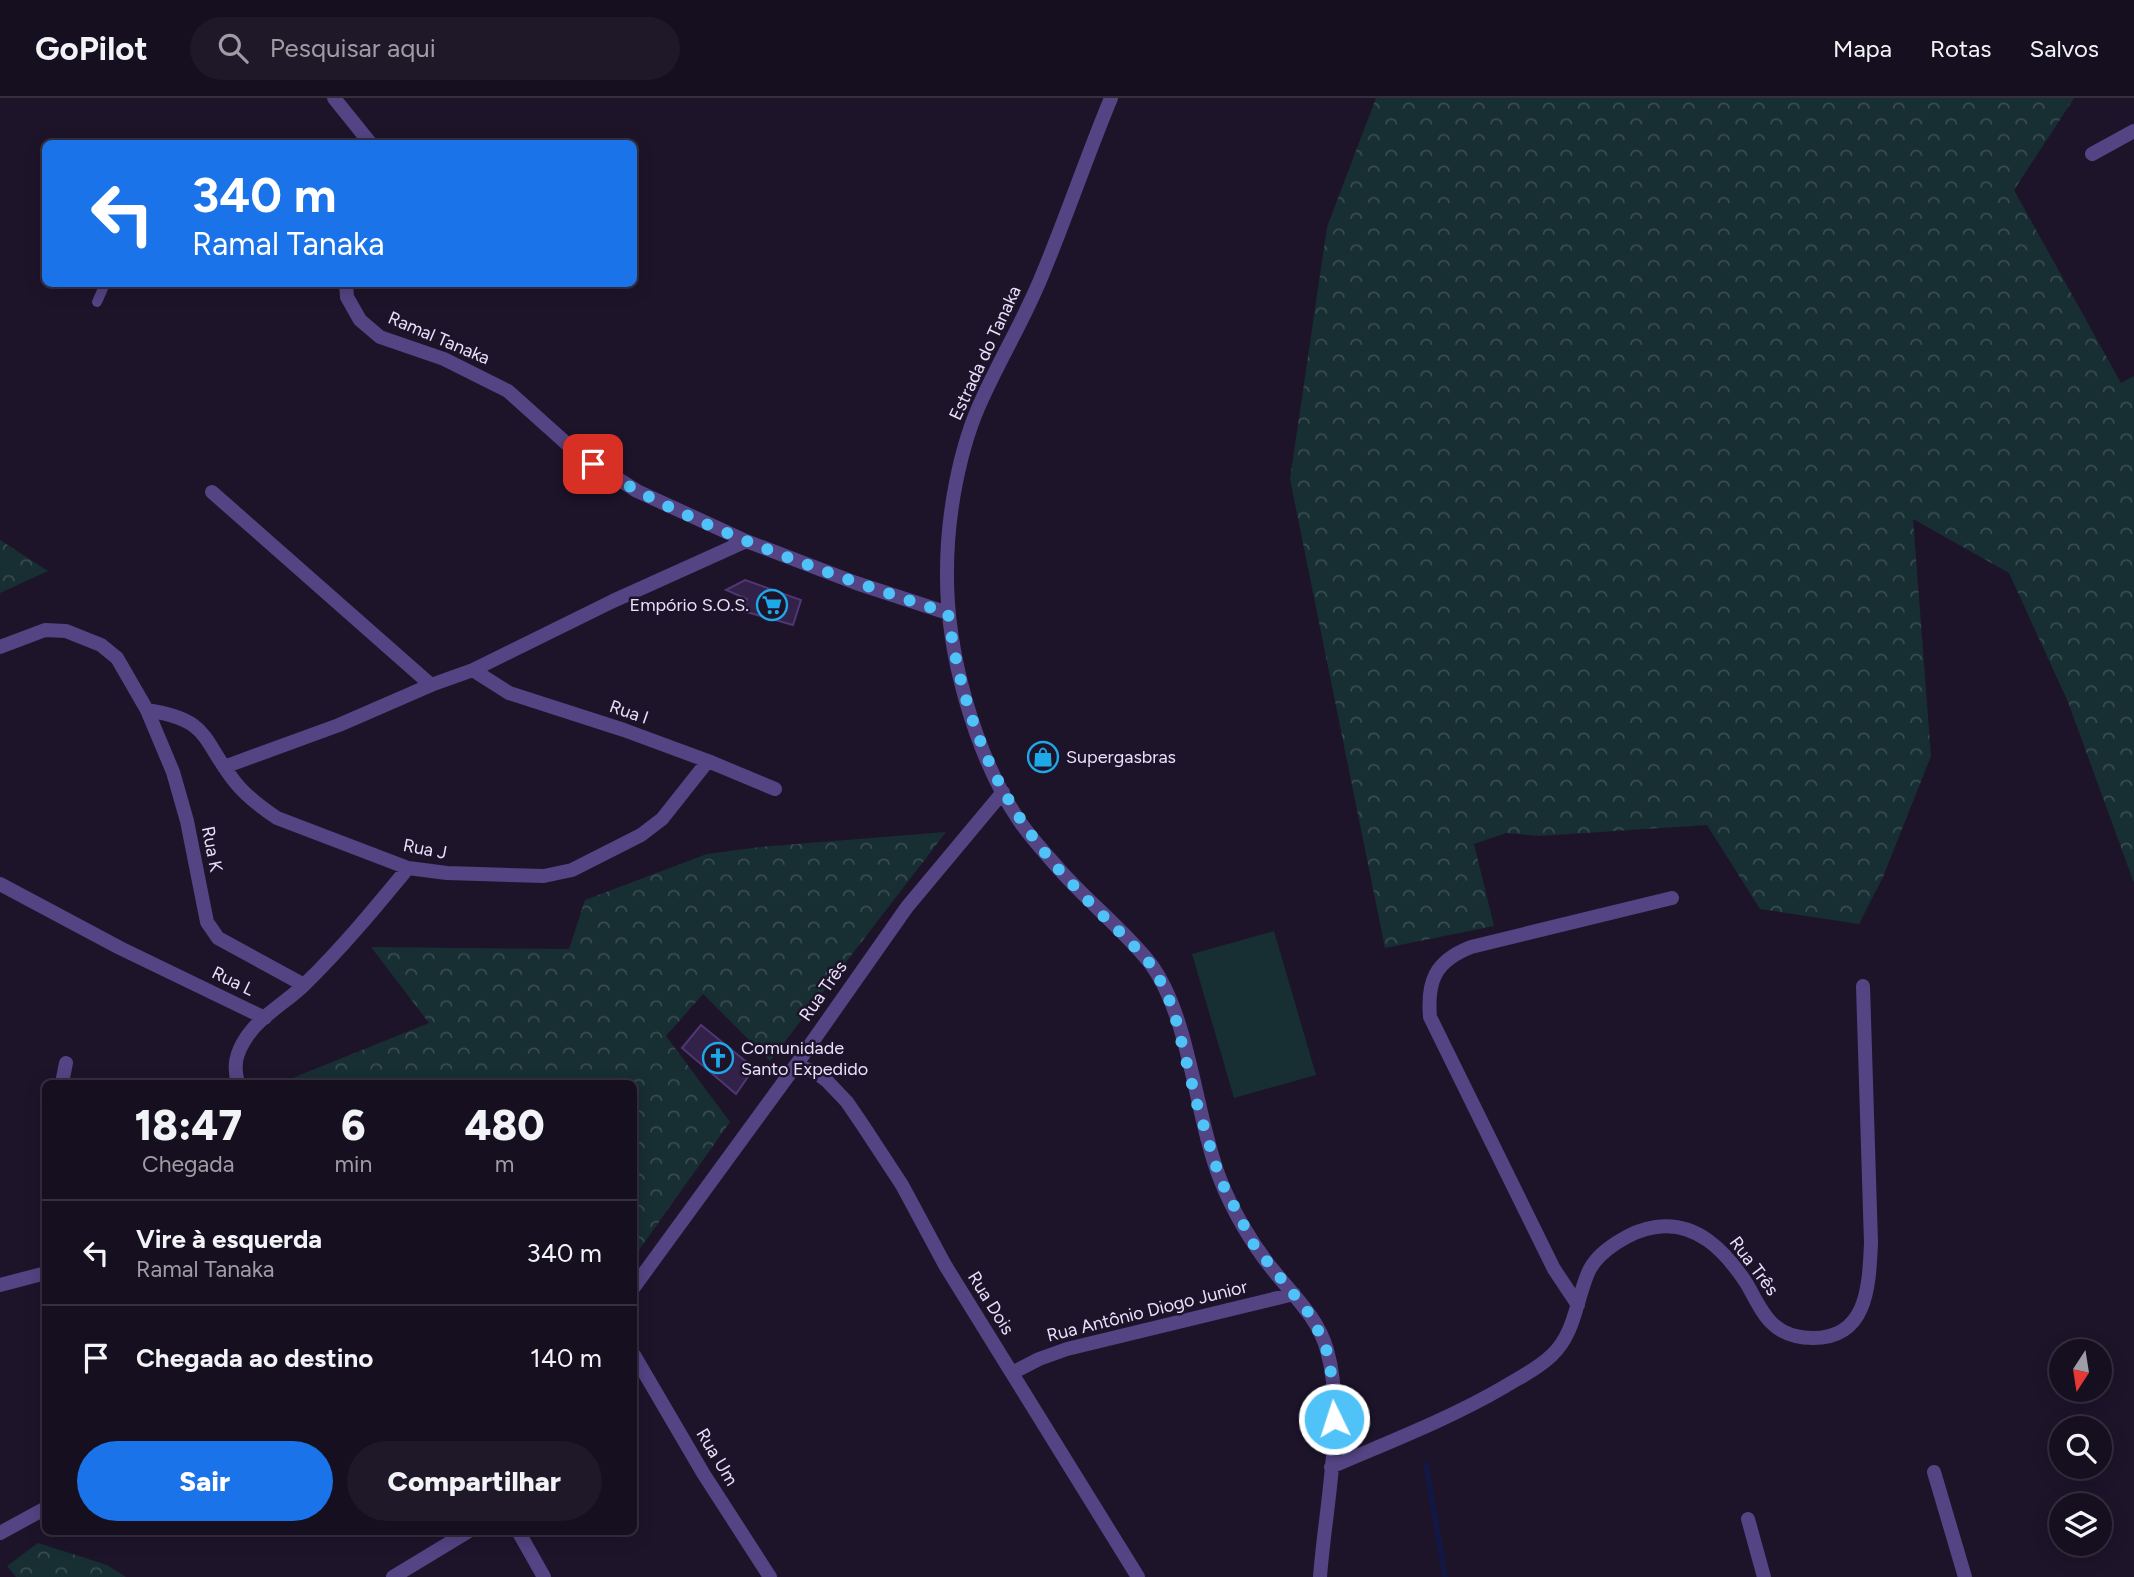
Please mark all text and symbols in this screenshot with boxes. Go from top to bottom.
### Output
search box [190,17,680,80]
text: GoPilot [35,29,148,68]
icon: search [214,29,252,67]
text: Pesquisar aqui [270,32,436,64]
text: Mapa [1833,34,1892,63]
text: Rotas [1930,34,1991,63]
text: Salvos [2029,34,2099,63]
text: 340 m [192,165,336,224]
icon: left [77,168,168,259]
text: Ramal Tanaka [192,225,385,263]
street label: Estrada do Tanaka [944,282,1026,424]
street label: Ramal Tanaka [385,307,493,369]
pin [563,434,623,494]
icon: arrive [574,445,612,483]
supermarket icon: Empório S.O.S. [755,588,789,622]
place label: Empório S.O.S. [629,594,749,616]
street label: Rua I [607,695,651,729]
shop icon: Supergasbras [1026,740,1060,774]
place label: Supergasbras [1066,746,1176,768]
street label: Rua K [197,824,227,874]
street label: Rua J [401,834,449,864]
street label: Rua Três [794,957,852,1025]
street label: Rua L [208,961,258,1001]
place label: Comunidade Santo Expedido [741,1037,868,1080]
church icon: Comunidade Santo Expedido [701,1041,735,1075]
text: 18:47 [134,1100,242,1151]
text: 6 [341,1100,366,1151]
text: 480 [465,1100,545,1151]
text: Chegada [142,1150,234,1178]
text: min [335,1150,372,1178]
text: m [495,1150,514,1178]
text: Vire à esquerda [136,1223,322,1255]
street label: Rua Três [1725,1232,1783,1300]
icon: left [77,1234,115,1272]
text: 340 m [526,1237,602,1269]
text: Ramal Tanaka [136,1255,274,1283]
street label: Rua Dois [963,1267,1019,1339]
street label: Rua Antônio Diogo Junior [1044,1275,1250,1347]
icon: arrive [77,1339,115,1377]
north arrow [2049,1339,2112,1402]
map controls [2049,1339,2112,1556]
text: Chegada ao destino [136,1342,373,1374]
text: 140 m [530,1342,602,1374]
position arrow [1297,1382,1371,1456]
button: search [2049,1416,2112,1479]
street label: Rua Um [691,1424,743,1490]
button: Sair [77,1441,333,1521]
button: Compartilhar [347,1441,602,1521]
button: layers [2049,1493,2112,1556]

